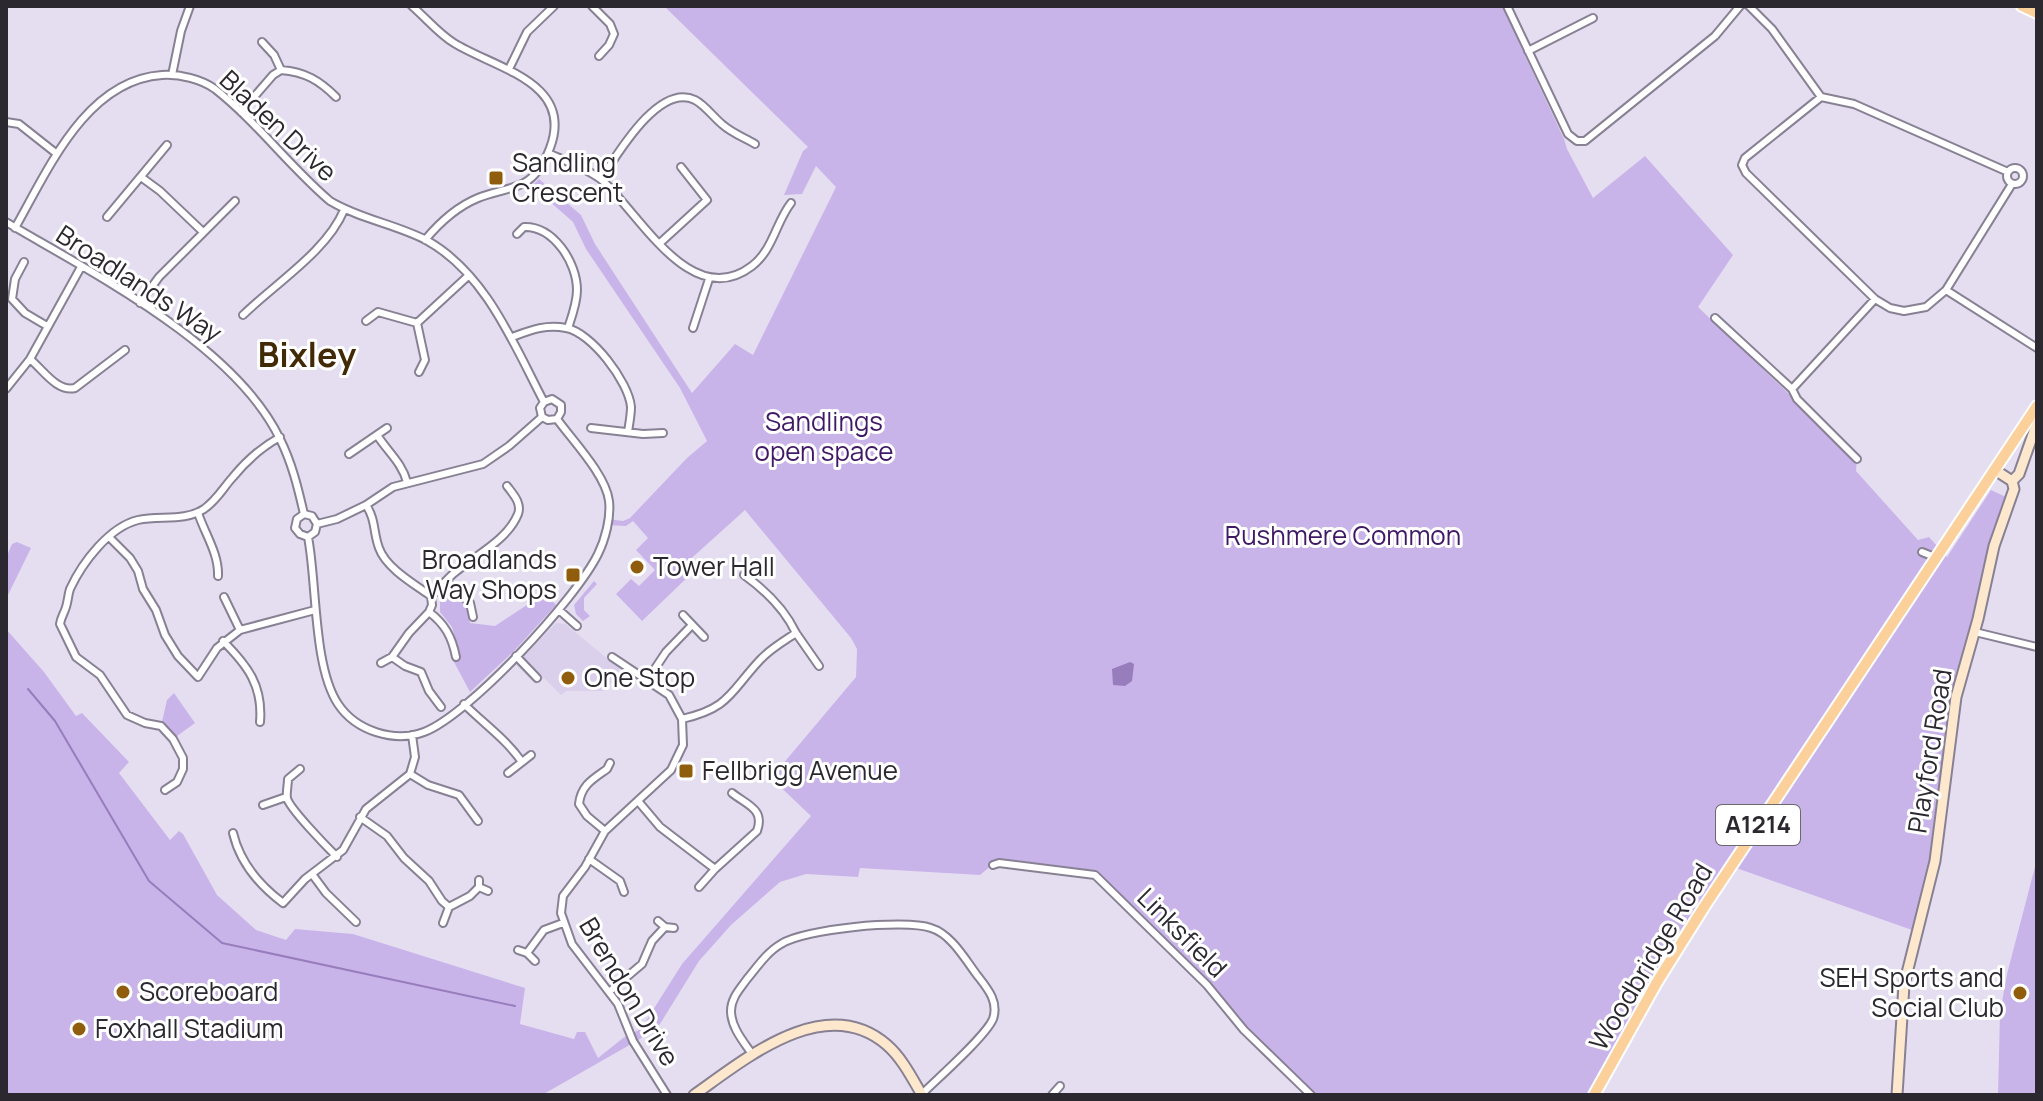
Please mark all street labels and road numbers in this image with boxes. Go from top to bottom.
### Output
street label: Bladen Drive [212,62,345,189]
street label: Broadlands Way [50,216,230,350]
street label: Playford Road [1898,666,1960,835]
road number: A1214 [1716,805,1800,845]
street label: Woodbridge Road [1580,856,1720,1057]
street label: Linksfield [1130,879,1236,985]
street label: Brendon Drive [571,910,688,1073]

